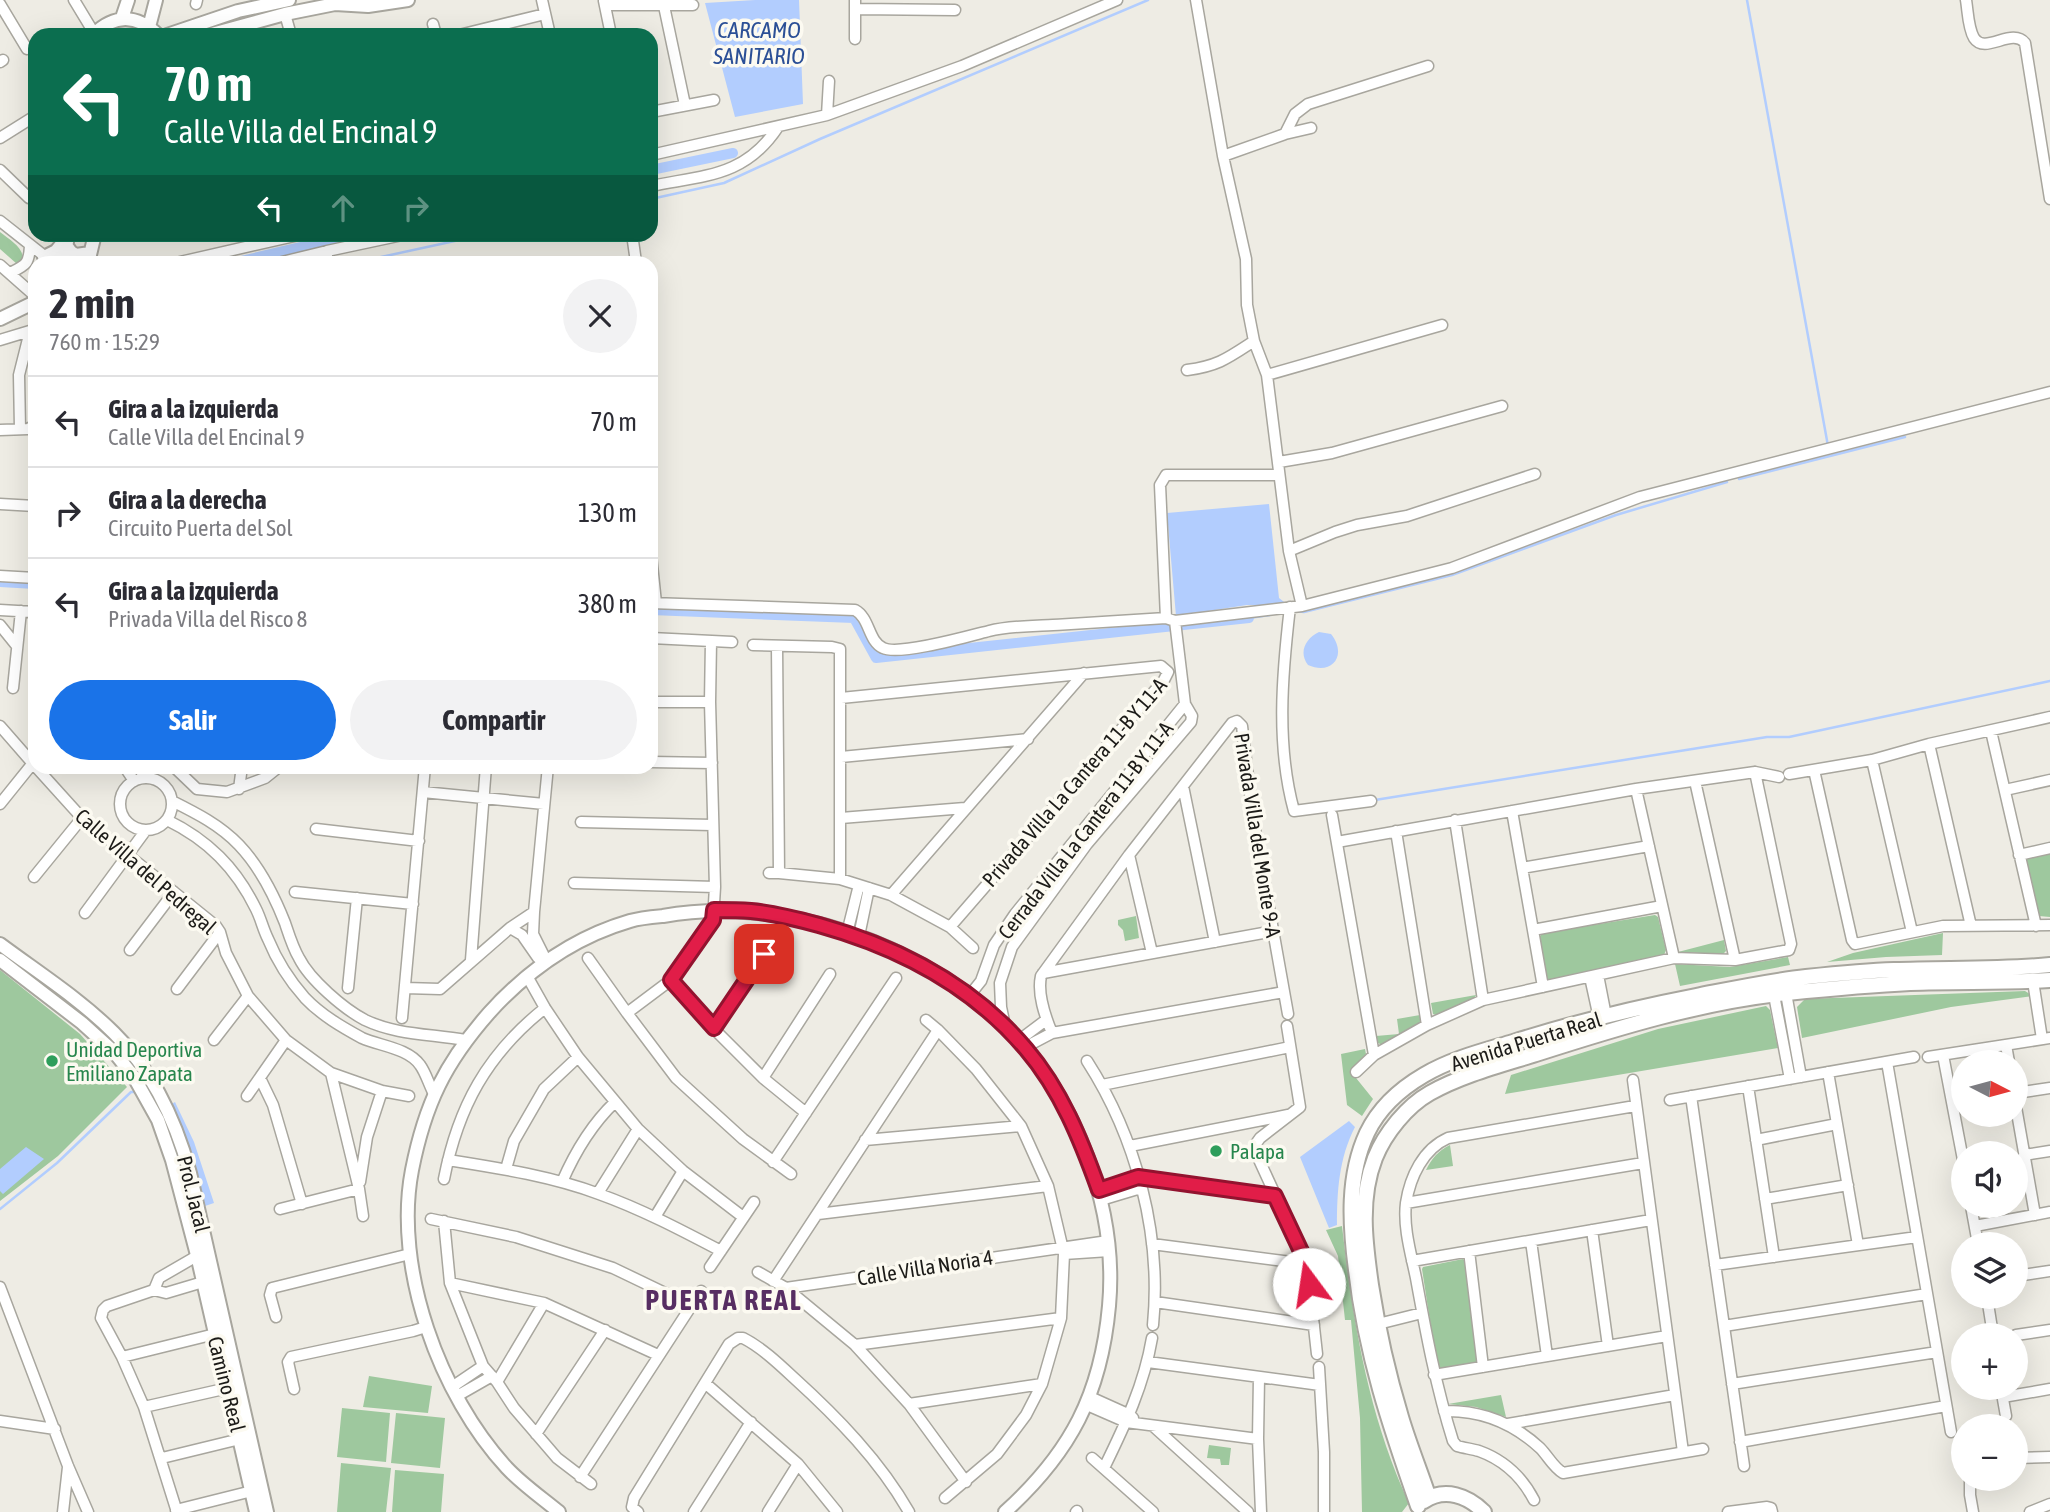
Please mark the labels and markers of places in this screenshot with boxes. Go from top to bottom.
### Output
pin [734,924,794,984]
place label: Unidad Deportiva Emiliano Zapata [66,1037,202,1085]
marker: Unidad Deportiva Emiliano Zapata [44,1053,60,1069]
place label: Palapa [1230,1139,1285,1163]
marker: Palapa [1208,1143,1224,1159]

